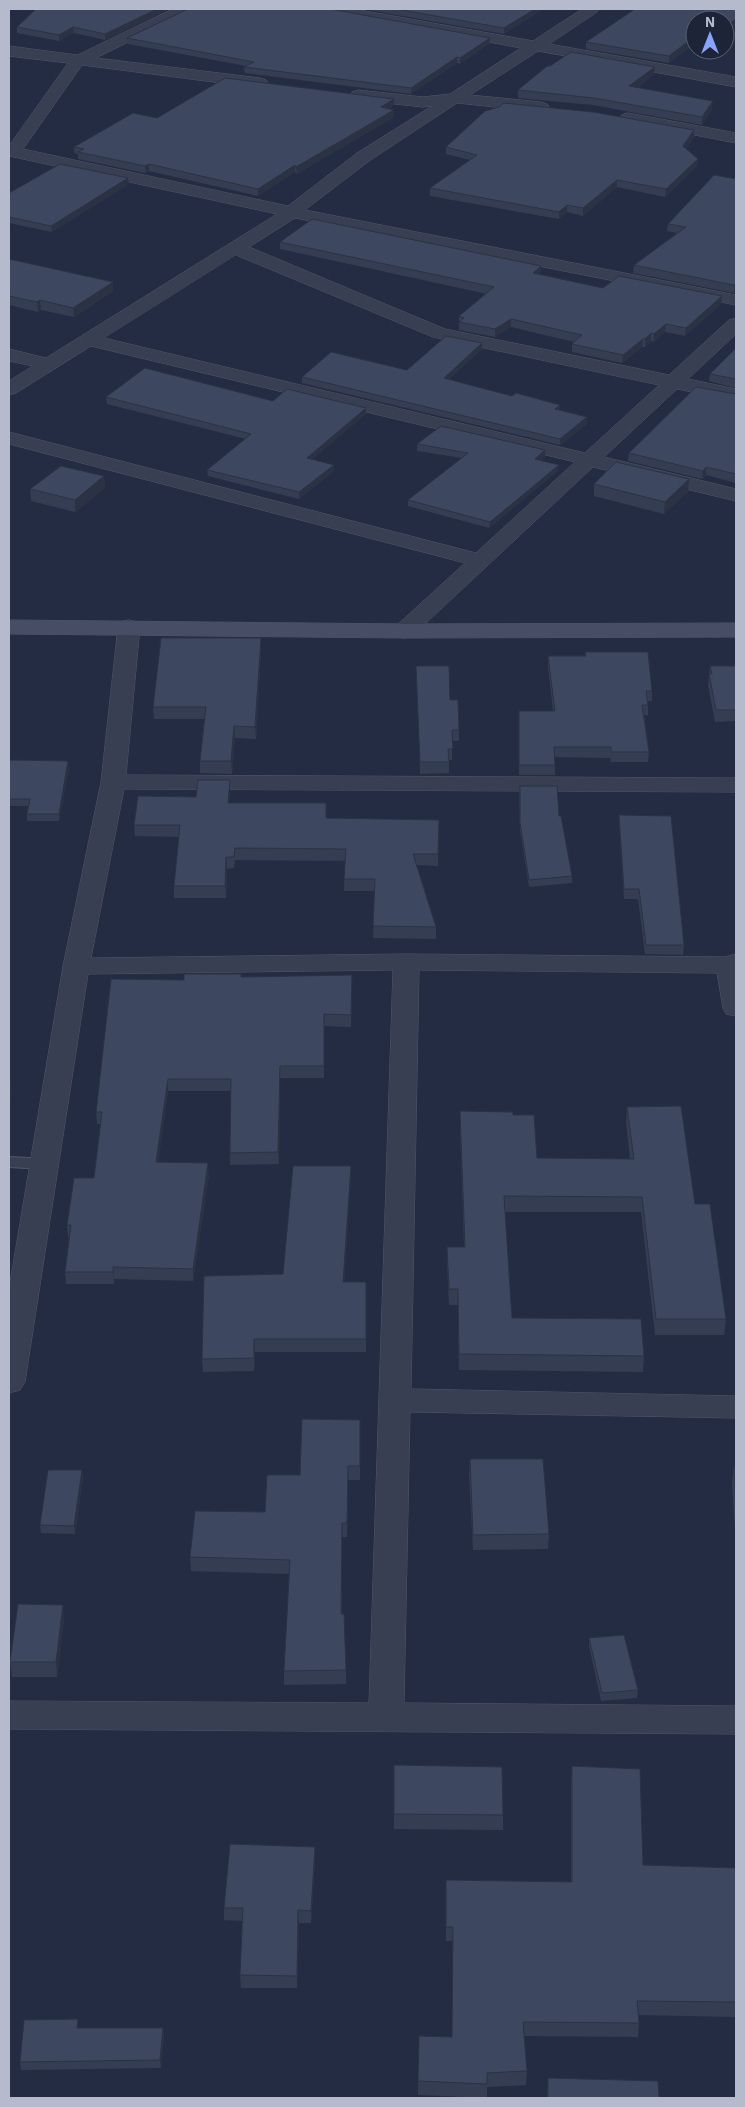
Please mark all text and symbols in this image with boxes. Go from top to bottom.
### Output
north arrow [685,10,735,60]
text: N [705,13,715,31]

